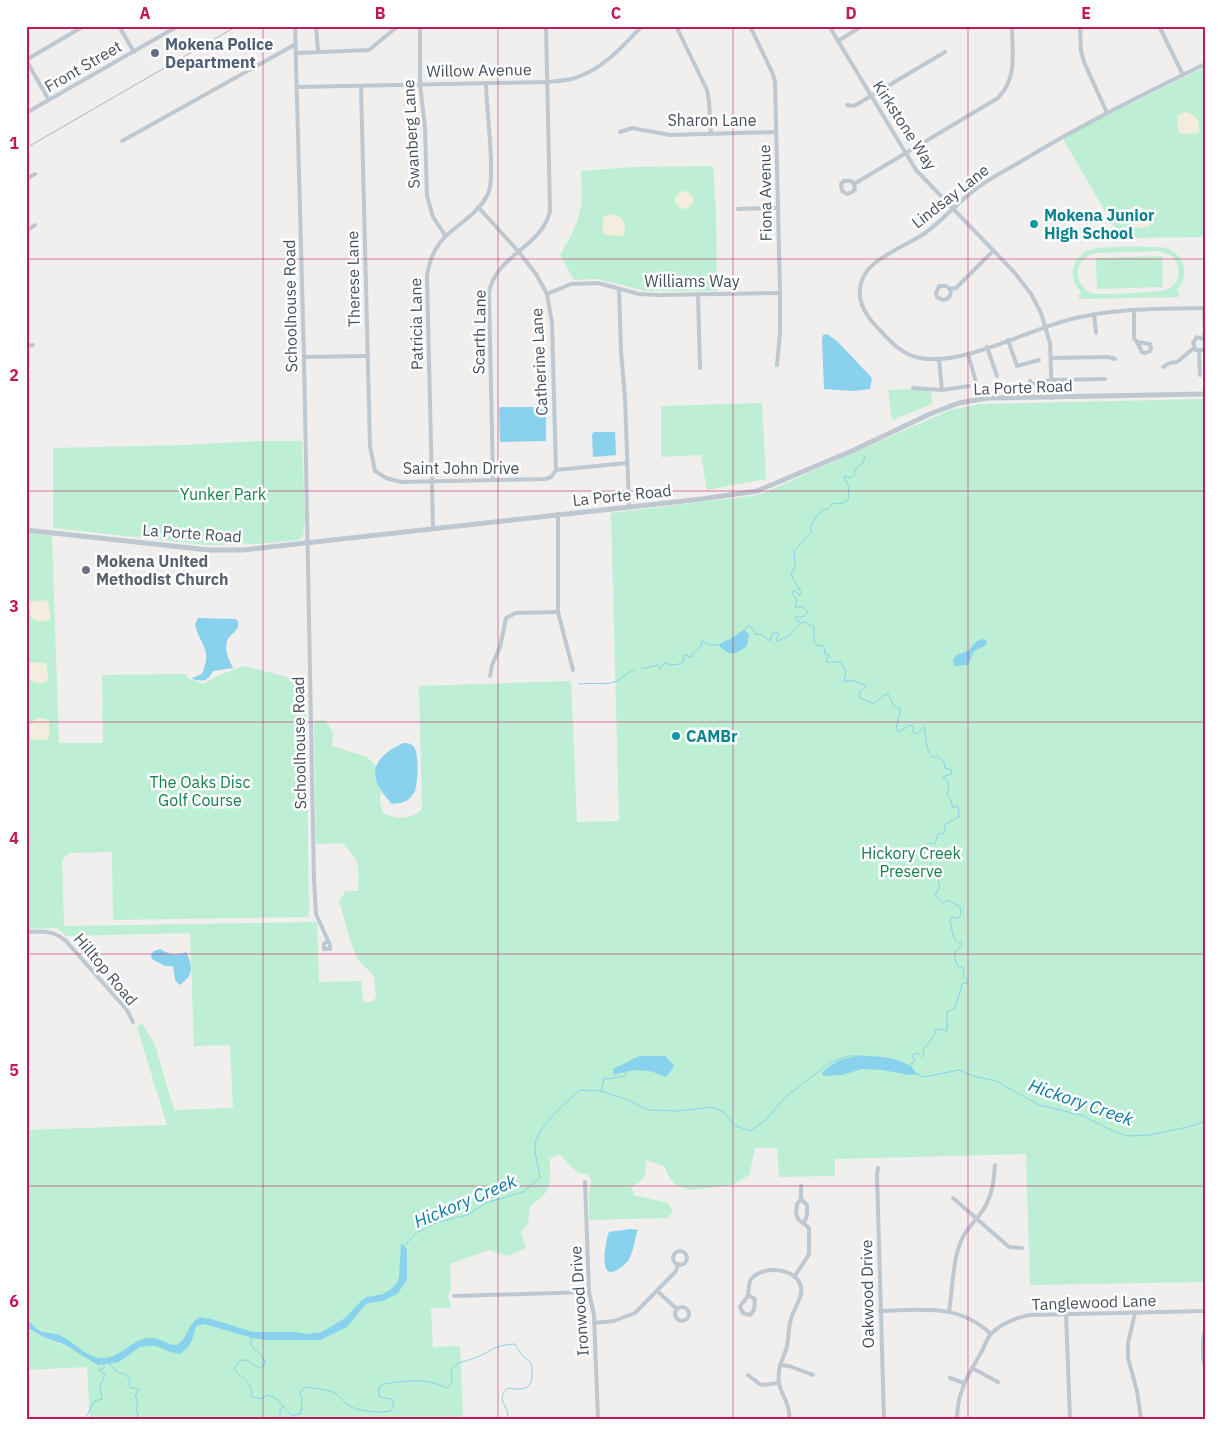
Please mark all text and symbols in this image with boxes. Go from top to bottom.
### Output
text: A [140,3,151,23]
text: B [375,3,386,23]
text: C [611,3,621,23]
text: D [845,3,857,23]
text: E [1081,3,1091,23]
place label: Mokena Police Department [165,34,273,72]
street label: Front Street [41,36,125,96]
marker: Mokena Police Department [149,47,161,59]
street label: Willow Avenue [426,59,532,81]
street label: Kirkstone Way [869,76,941,174]
street label: Swanberg Lane [398,79,424,189]
street label: Sharon Lane [668,110,757,130]
text: 1 [9,133,19,153]
street label: Fiona Avenue [754,144,776,242]
street label: Lindsay Lane [907,159,993,232]
place label: Mokena Junior High School [1044,205,1155,243]
marker: Mokena Junior High School [1028,218,1040,230]
street label: Therese Lane [342,230,364,327]
street label: Schoolhouse Road [279,239,301,373]
street label: Williams Way [644,271,740,291]
street label: Patricia Lane [405,277,427,370]
street label: Scarth Lane [468,289,490,375]
street label: Catherine Lane [526,307,552,416]
text: 2 [9,365,19,385]
street label: La Porte Road [973,375,1073,399]
street label: Saint John Drive [403,458,519,478]
street label: La Porte Road [571,480,673,510]
park label: Yunker Park [180,484,267,504]
street label: La Porte Road [142,520,242,546]
place label: Mokena United Methodist Church [96,551,229,589]
marker: Mokena United Methodist Church [80,564,92,576]
text: 3 [9,596,19,616]
street label: Schoolhouse Road [288,676,310,810]
place label: CAMBr [686,726,738,746]
marker: CAMBr [670,730,682,742]
park label: The Oaks Disc Golf Course [149,772,251,810]
text: 4 [9,828,19,848]
park label: Hickory Creek Preserve [861,843,962,881]
street label: Hilltop Road [70,929,142,1009]
text: 5 [9,1060,19,1080]
water label: Hickory Creek [1026,1073,1137,1131]
water label: Hickory Creek [410,1169,520,1233]
street label: Oakwood Drive [856,1239,878,1348]
street label: Ironwood Drive [565,1245,593,1357]
street label: Tanglewood Lane [1031,1290,1157,1314]
text: 6 [9,1291,19,1311]

